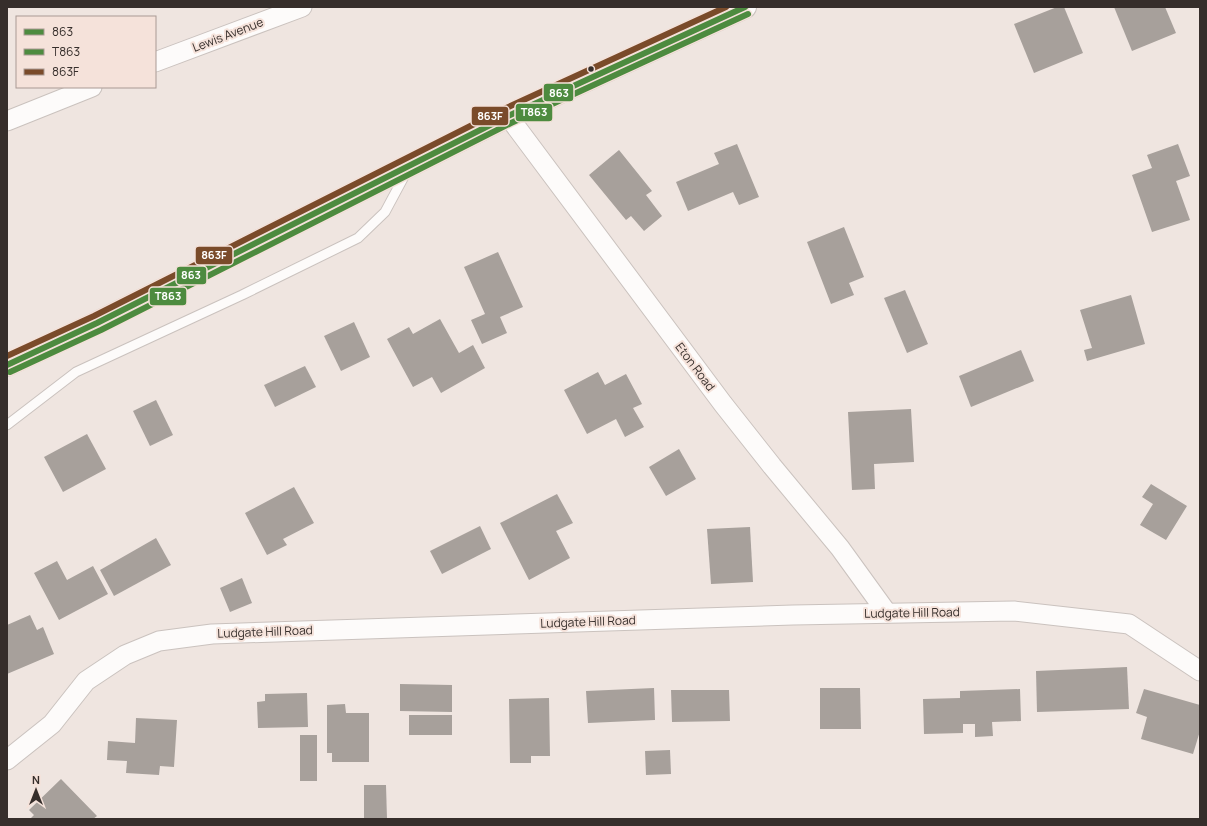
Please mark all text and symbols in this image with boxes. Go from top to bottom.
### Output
street label: Lewis Avenue [190,13,266,56]
legend [16,16,156,88]
text: 863 [52,23,73,40]
text: T863 [52,43,80,60]
text: 863F [52,63,79,80]
unlabelled marker [586,64,596,74]
line badge: 863 [543,83,574,102]
text: 863 [549,85,569,100]
line badge: T863 [515,103,553,122]
text: T863 [521,104,547,119]
line badge: 863F [471,106,509,126]
text: 863F [477,108,503,123]
line badge: 863F [195,246,233,265]
text: 863F [201,247,227,262]
line badge: 863 [176,266,207,285]
text: 863 [181,267,201,282]
line badge: T863 [149,287,187,306]
text: T863 [155,288,181,303]
street label: Eton Road [672,339,719,394]
street label: Ludgate Hill Road [864,603,960,622]
street label: Ludgate Hill Road [540,611,636,632]
street label: Ludgate Hill Road [217,621,313,642]
north arrow [16,770,56,810]
text: N [32,772,40,787]

